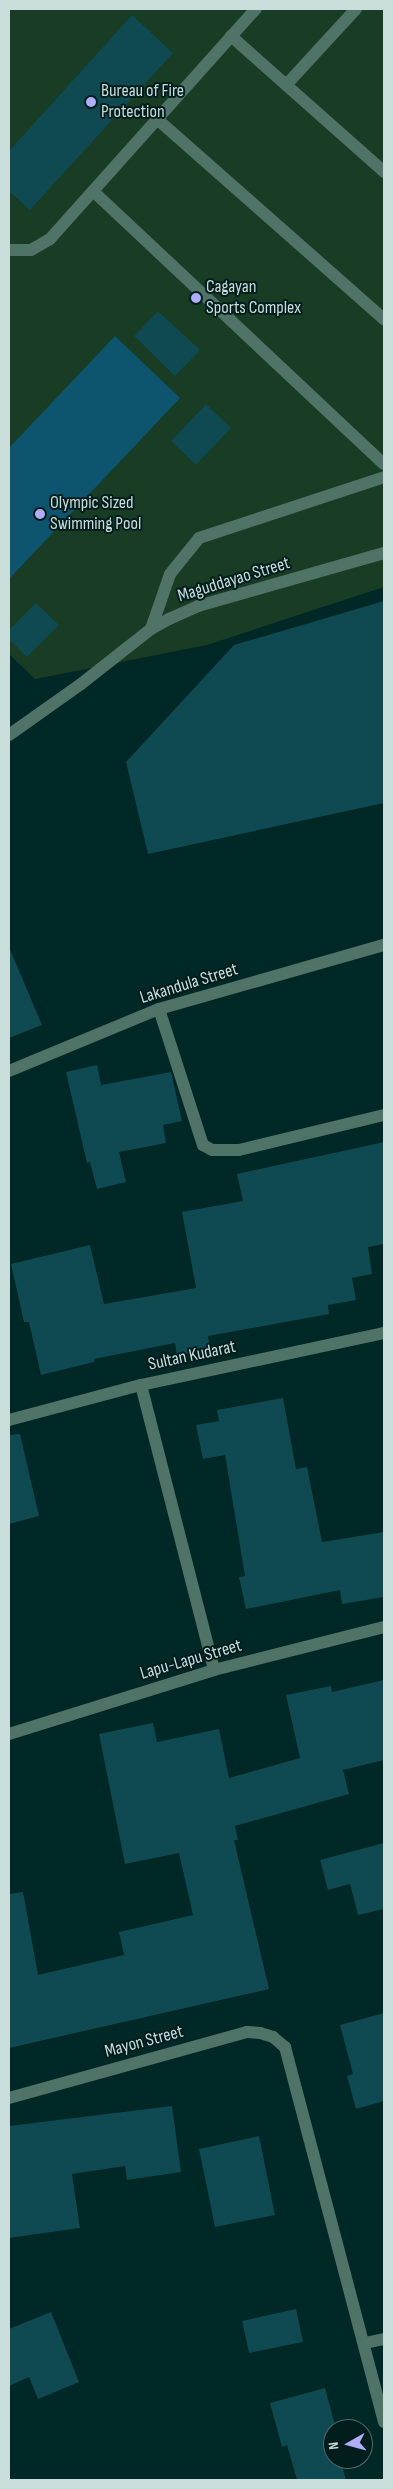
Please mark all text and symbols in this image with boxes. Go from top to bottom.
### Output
place label: Bureau of Fire Protection [101,81,184,124]
marker: Bureau of Fire Protection [85,96,97,108]
place label: Cagayan Sports Complex [206,277,301,320]
marker: Cagayan Sports Complex [190,292,202,304]
place label: Olympic Sized Swimming Pool [50,493,141,536]
marker: Olympic Sized Swimming Pool [34,508,46,520]
street label: Maguddayao Street [175,553,293,607]
street label: Lakandula Street [137,959,241,1009]
street label: Sultan Kudarat [146,1336,238,1376]
street label: Lapu-Lapu Street [138,1635,244,1685]
street label: Mayon Street [102,2021,186,2063]
north arrow [323,2419,373,2469]
text: N [325,2441,343,2451]

